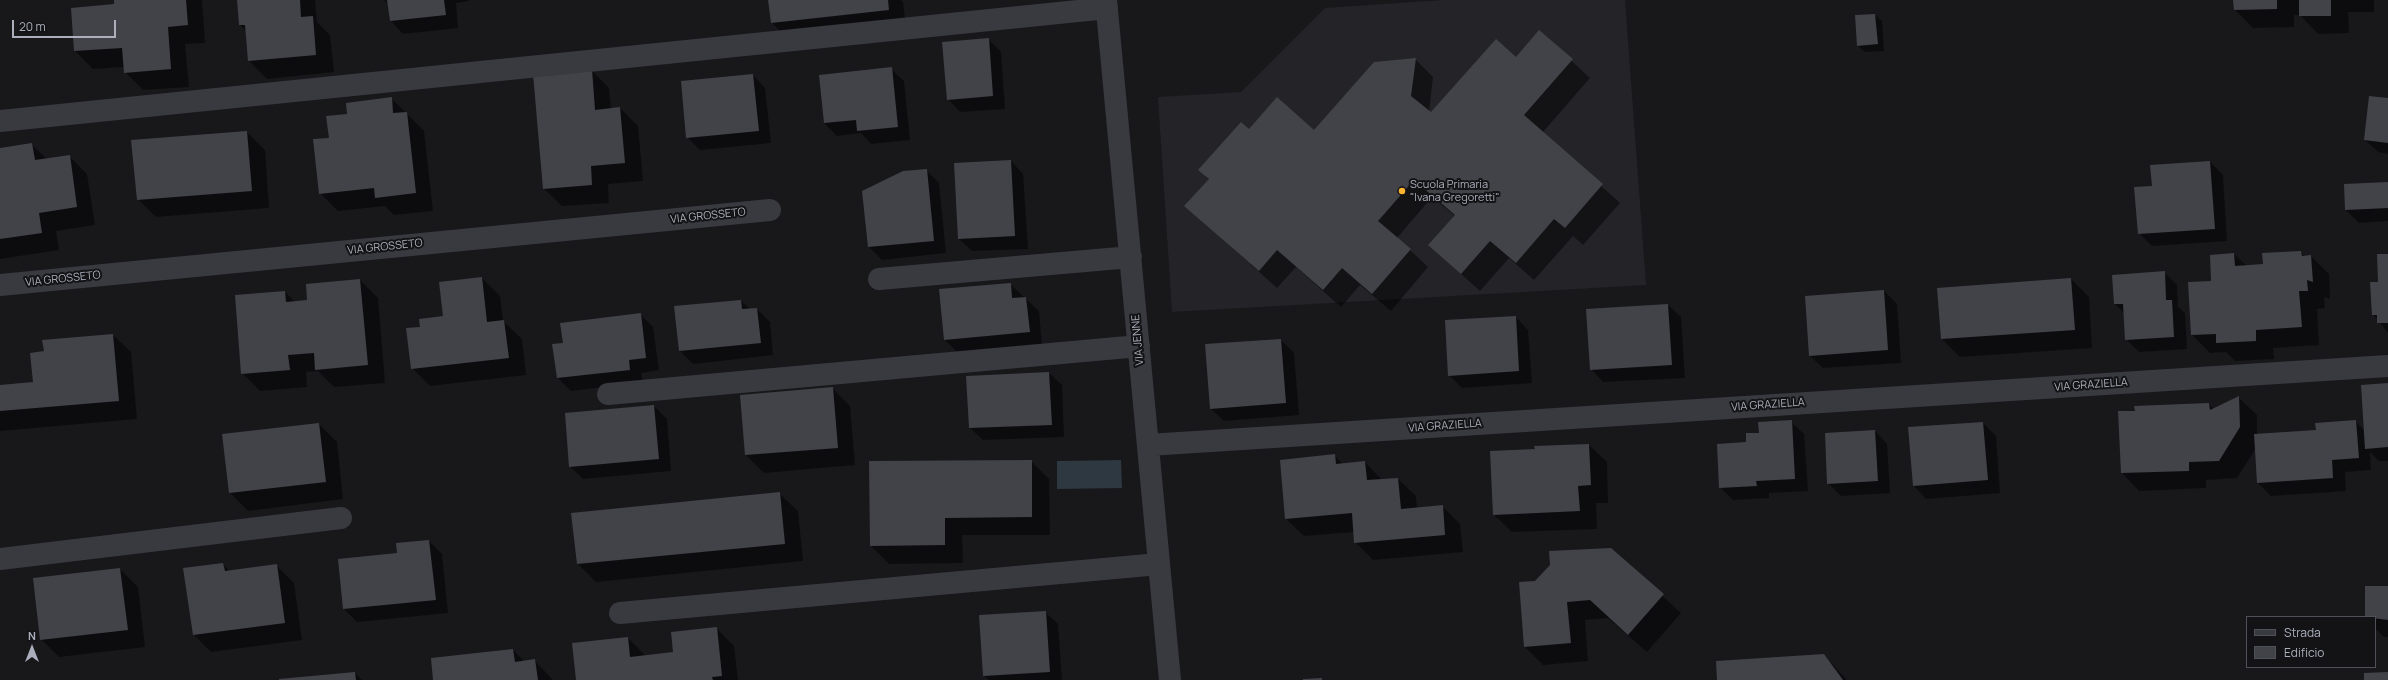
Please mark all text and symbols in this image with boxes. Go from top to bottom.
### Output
scale bar [14,12,118,38]
text: 20 m [19,18,46,35]
place label: Scuola Primaria "Ivana Gregoretti" [1410,178,1499,204]
marker: Scuola Primaria "Ivana Gregoretti" [1397,186,1407,196]
street label: VIA GROSSETO [670,205,746,227]
street label: VIA GROSSETO [347,236,423,258]
street label: VIA GROSSETO [25,268,101,290]
street label: VIA JENNE [1129,314,1147,366]
street label: VIA GRAZIELLA [2054,376,2128,394]
street label: VIA GRAZIELLA [1731,396,1805,414]
street label: VIA GRAZIELLA [1408,417,1482,435]
legend [2246,616,2376,668]
text: Strada [2284,624,2321,641]
north arrow [12,628,52,668]
text: N [28,628,36,643]
text: Edificio [2284,644,2324,661]

